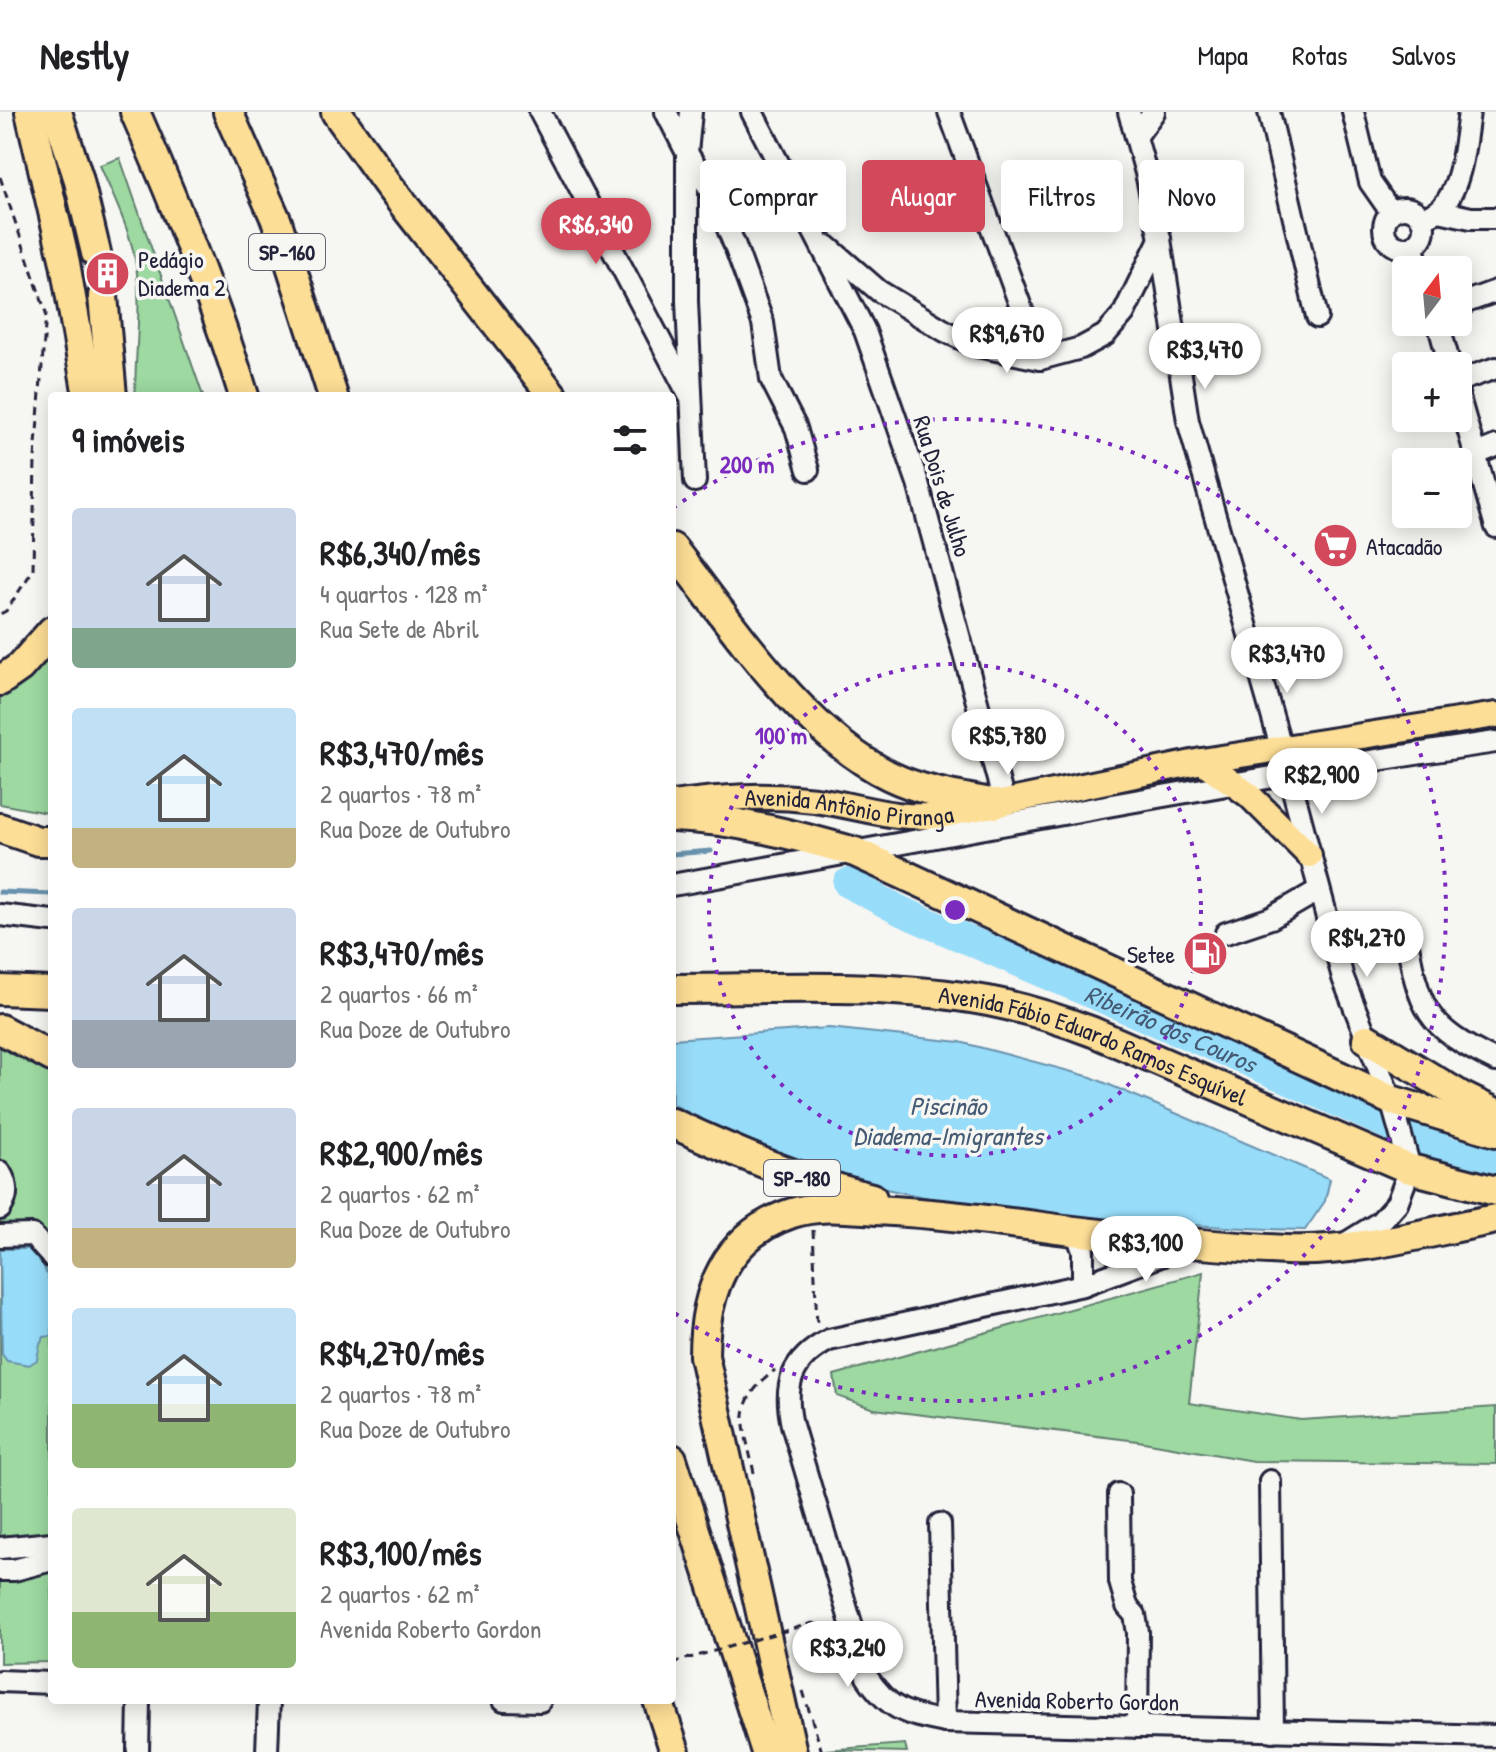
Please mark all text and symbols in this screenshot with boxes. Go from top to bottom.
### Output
text: Nestly [40,29,129,81]
text: Mapa [1197,36,1248,74]
text: Rotas [1292,36,1347,74]
text: Salvos [1391,36,1456,74]
chip: Comprar [700,160,846,232]
chip: Alugar [862,160,985,232]
chip: Filtros [1001,160,1123,232]
chip: Novo [1139,160,1244,232]
pin: R$6,340 [522,198,670,266]
text: R$6,340 [559,206,633,241]
road number: SP-160 [249,234,325,270]
place label: Pedágio Diadema 2 [138,243,226,303]
building icon: Pedágio Diadema 2 [83,249,131,297]
north arrow [1392,256,1472,336]
map controls [1392,256,1472,528]
pin: R$9,670 [933,307,1081,375]
text: R$9,670 [970,315,1044,350]
pin: R$3,470 [1131,323,1279,391]
text: R$3,470 [1167,331,1243,366]
button: + [1392,352,1472,432]
street label: Rua Dois de Julho [906,412,980,561]
text: 9 imóveis [72,417,185,463]
icon: filters [608,418,652,462]
text: 200 m [720,448,774,480]
button: − [1392,448,1472,528]
supermarket icon: Atacadão [1311,522,1359,570]
text: R$6,340/mês [320,530,480,576]
place label: Atacadão [1366,530,1443,562]
icon: home [136,540,232,636]
text: 4 quartos · 128 m² [320,576,487,611]
text: Rua Sete de Abril [320,611,479,646]
pin: R$3,470 [1213,627,1361,695]
text: R$3,470 [1249,635,1325,670]
pin: R$5,780 [934,709,1082,777]
text: R$5,780 [969,717,1047,752]
text: 100 m [755,719,807,751]
text: R$3,470/mês [320,730,484,776]
icon: home [136,740,232,836]
pin: R$2,900 [1248,748,1396,816]
text: R$2,900 [1284,756,1360,791]
text: 2 quartos · 78 m² [320,776,481,811]
street label: Avenida Antônio Piranga [744,781,956,832]
text: Rua Doze de Outubro [320,811,511,846]
centre of rings [941,896,969,924]
pin: R$4,270 [1293,911,1441,979]
text: R$4,270 [1329,919,1405,954]
text: R$3,470/mês [320,930,484,976]
fuel station icon: Setee [1182,930,1230,978]
place label: Setee [1127,938,1175,970]
icon: home [136,940,232,1036]
water label: Ribeirão dos Couros [1080,975,1264,1081]
text: 2 quartos · 66 m² [320,976,478,1011]
street label: Avenida Fábio Eduardo Ramos Esquível [937,978,1253,1113]
text: Rua Doze de Outubro [320,1011,511,1046]
water label: Piscinão Diadema-Imigrantes [853,1088,1045,1154]
text: R$2,900/mês [320,1130,483,1176]
icon: home [136,1140,232,1236]
road number: SP-180 [764,1160,840,1196]
text: 2 quartos · 62 m² [320,1176,480,1211]
text: Rua Doze de Outubro [320,1211,511,1246]
pin: R$3,100 [1072,1216,1220,1284]
text: R$3,100 [1109,1224,1183,1259]
text: R$4,270/mês [320,1330,484,1376]
icon: home [136,1340,232,1436]
text: 2 quartos · 78 m² [320,1376,481,1411]
text: Rua Doze de Outubro [320,1411,511,1446]
text: R$3,100/mês [320,1530,482,1576]
icon: home [136,1540,232,1636]
text: 2 quartos · 62 m² [320,1576,480,1611]
text: Avenida Roberto Gordon [320,1611,541,1646]
pin: R$3,240 [774,1621,922,1689]
text: R$3,240 [810,1629,886,1664]
street label: Avenida Roberto Gordon [975,1682,1179,1718]

